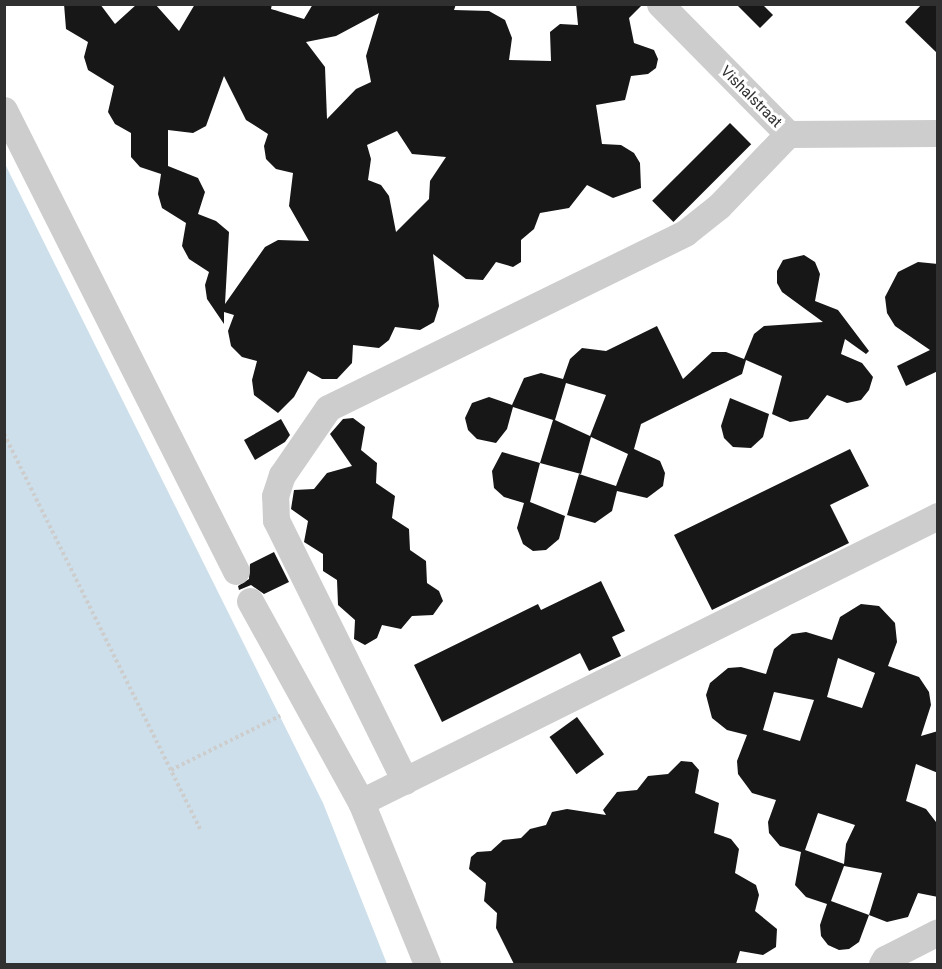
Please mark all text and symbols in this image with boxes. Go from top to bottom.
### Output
street label: Vishalstraat [716,62,786,132]

